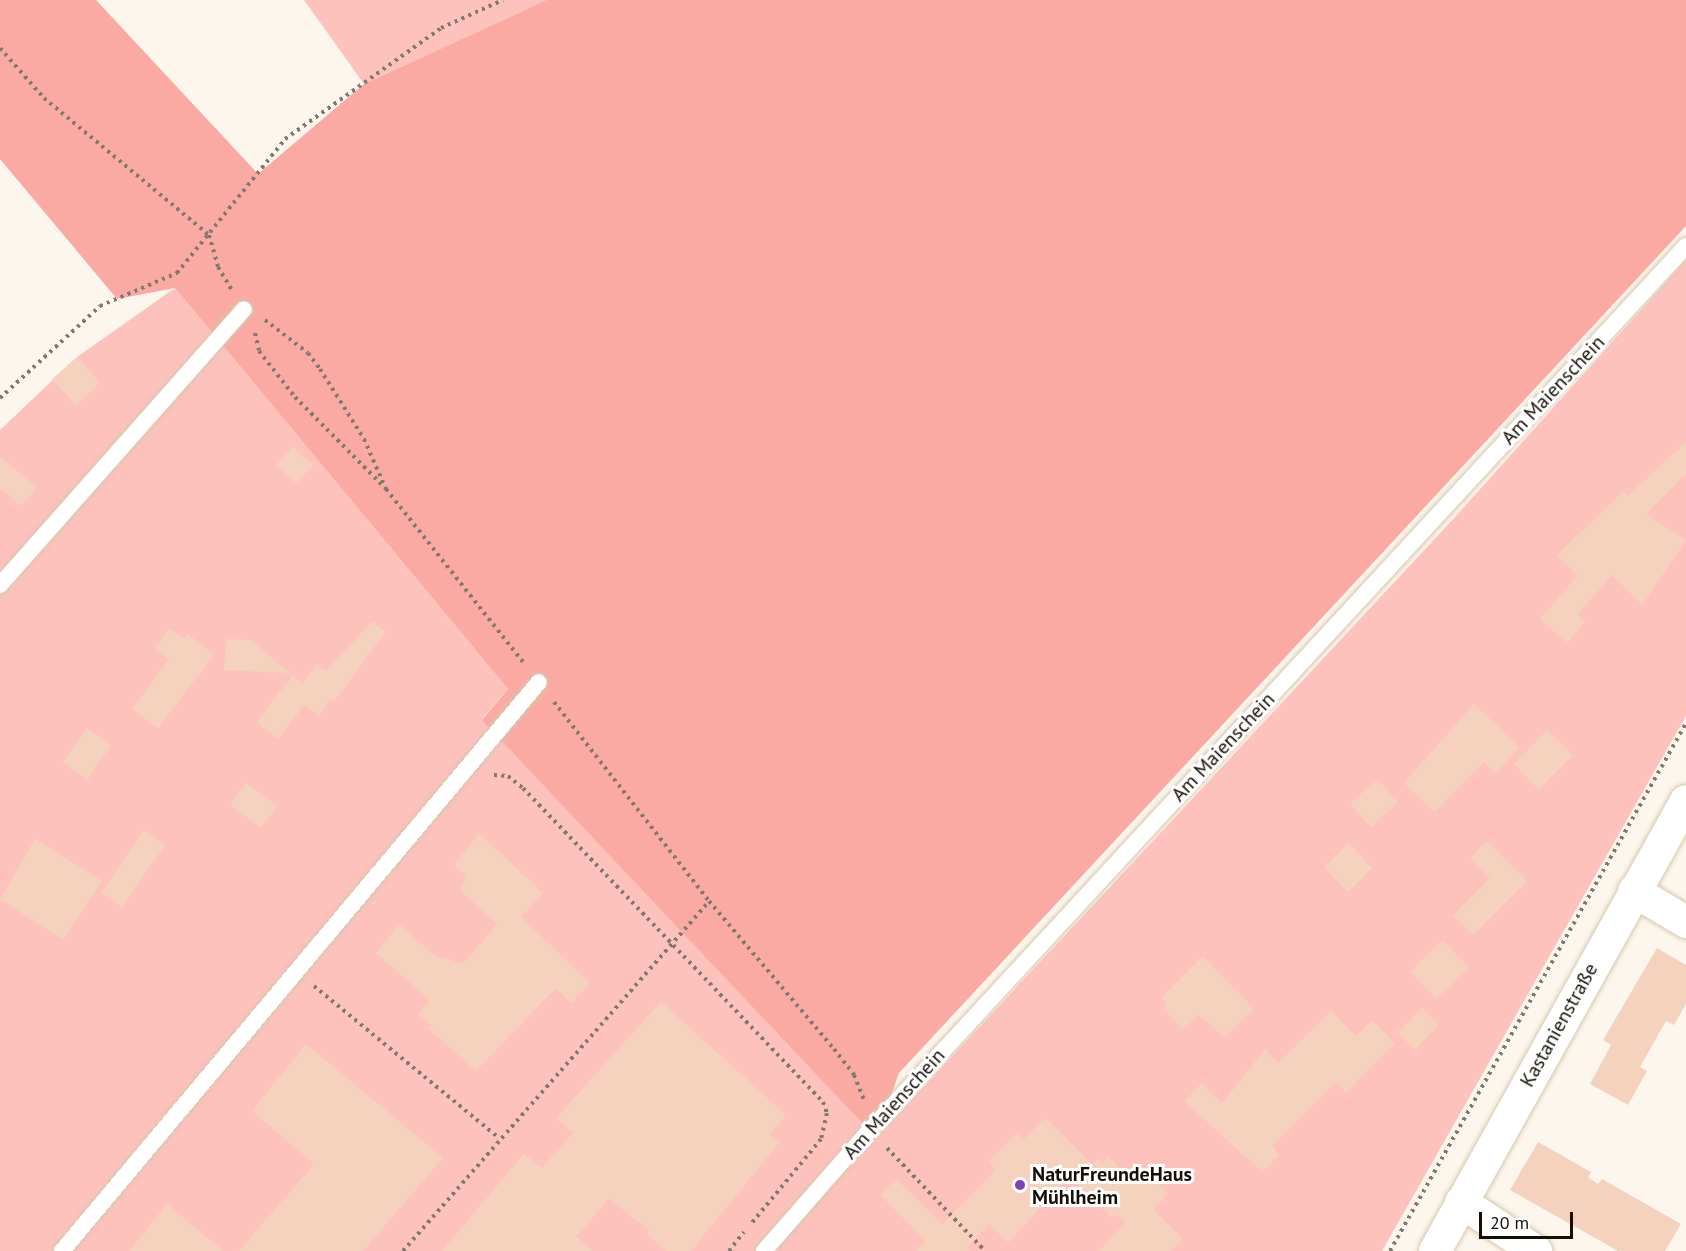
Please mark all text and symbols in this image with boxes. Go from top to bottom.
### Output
street label: Am Maienschein [1496,331,1610,449]
street label: Am Maienschein [1166,688,1280,806]
street label: Kastanienstraße [1515,959,1603,1091]
street label: Am Maienschein [838,1044,950,1164]
place label: NaturFreundeHaus Mühlheim [1032,1162,1192,1209]
marker: NaturFreundeHaus Mühlheim [1013,1178,1027,1192]
scale bar [1482,1200,1576,1238]
text: 20 m [1490,1211,1529,1234]

